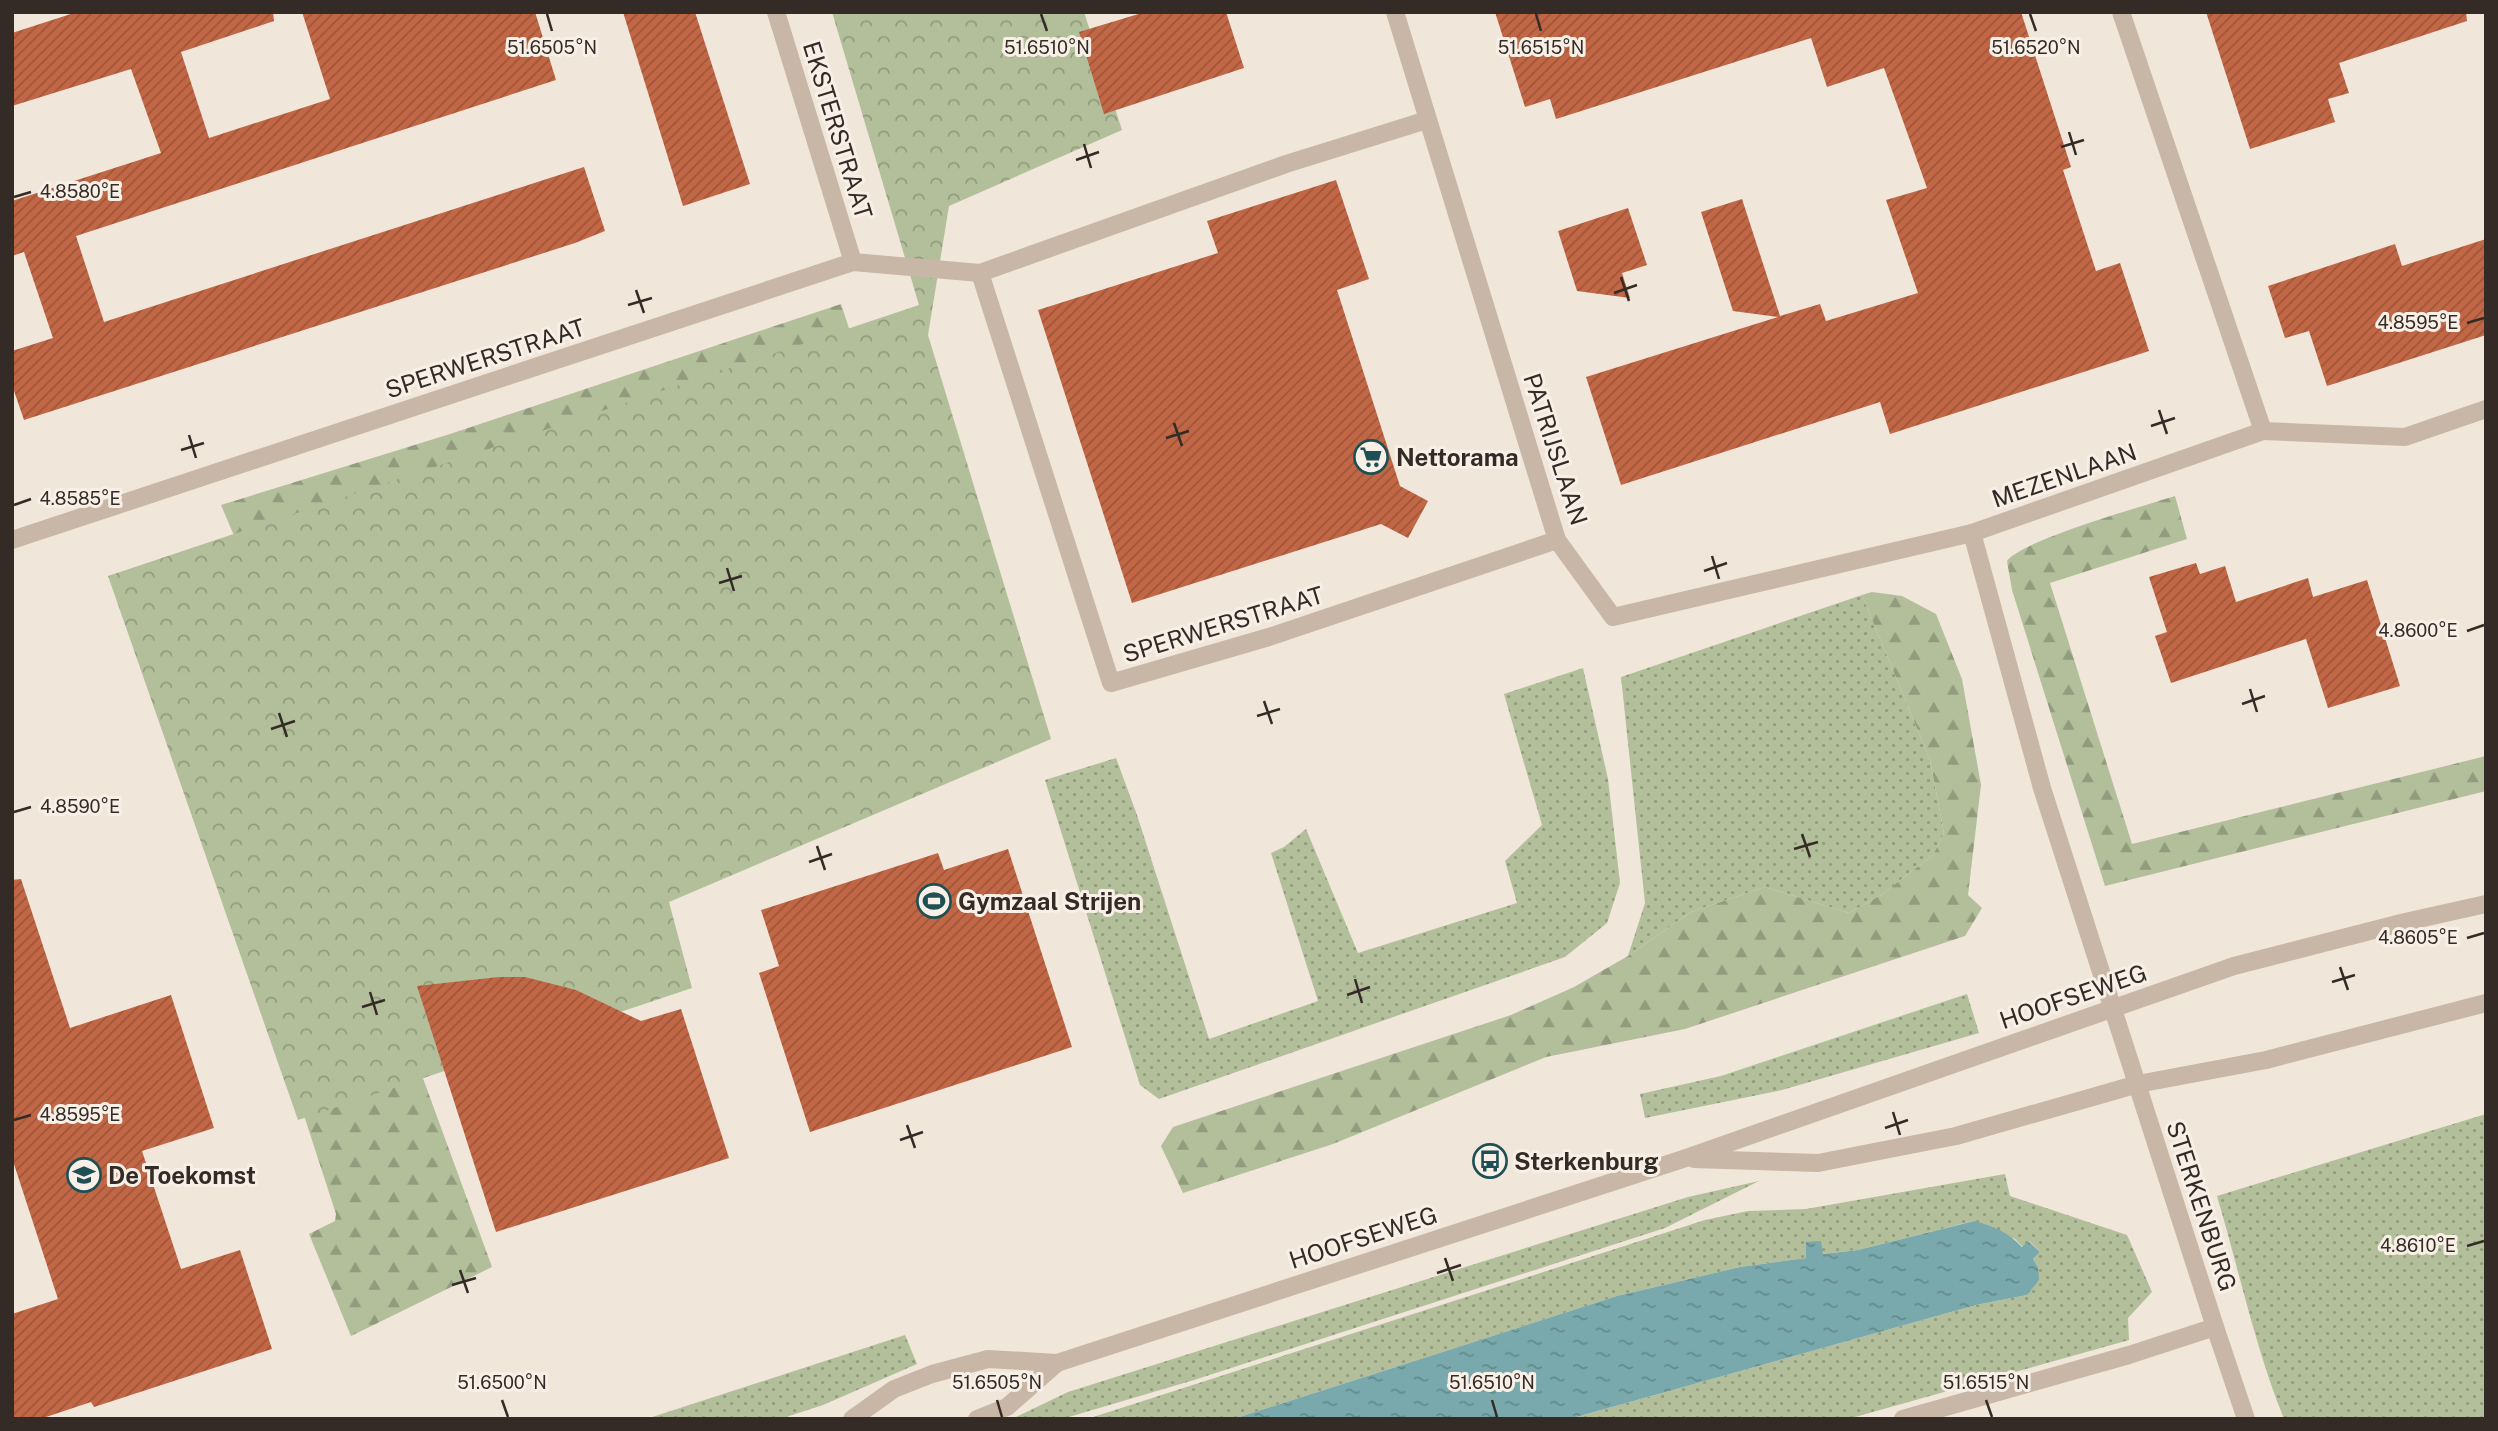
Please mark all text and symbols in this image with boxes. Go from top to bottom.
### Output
text: 51.6505°N [507,37,597,58]
text: 51.6510°N [1004,37,1090,58]
text: 51.6515°N [1498,37,1584,58]
text: 51.6520°N [1991,37,2081,58]
street label: EKSTERSTRAAT [798,38,878,222]
text: 4.8580°E [40,181,120,202]
text: 4.8595°E [2378,312,2458,333]
street label: SPERWERSTRAAT [382,313,588,403]
street label: PATRIJSLAAN [1518,370,1594,528]
street label: MEZENLAAN [1988,437,2140,513]
supermarket icon: Nettorama [1352,438,1390,476]
place label: Nettorama [1396,443,1519,471]
text: 4.8585°E [39,488,121,509]
street label: SPERWERSTRAAT [1119,580,1327,668]
text: 4.8600°E [2378,620,2458,641]
text: 4.8590°E [40,796,120,817]
sports icon: Gymzaal Strijen [915,882,953,920]
place label: Gymzaal Strijen [958,887,1141,915]
text: 4.8605°E [2378,927,2458,948]
street label: HOOFSEWEG [1996,958,2150,1034]
text: 4.8595°E [40,1104,120,1125]
street label: STERKENBURG [2161,1117,2243,1295]
bus stop icon: Sterkenburg [1471,1142,1509,1180]
place label: Sterkenburg [1514,1147,1659,1175]
school or university icon: De Toekomst [65,1156,103,1194]
place label: De Toekomst [108,1161,256,1189]
street label: HOOFSEWEG [1286,1200,1440,1274]
text: 4.8610°E [2380,1235,2456,1256]
text: 51.6500°N [457,1372,547,1393]
text: 51.6505°N [952,1372,1042,1393]
text: 51.6510°N [1449,1372,1535,1393]
text: 51.6515°N [1943,1372,2029,1393]

